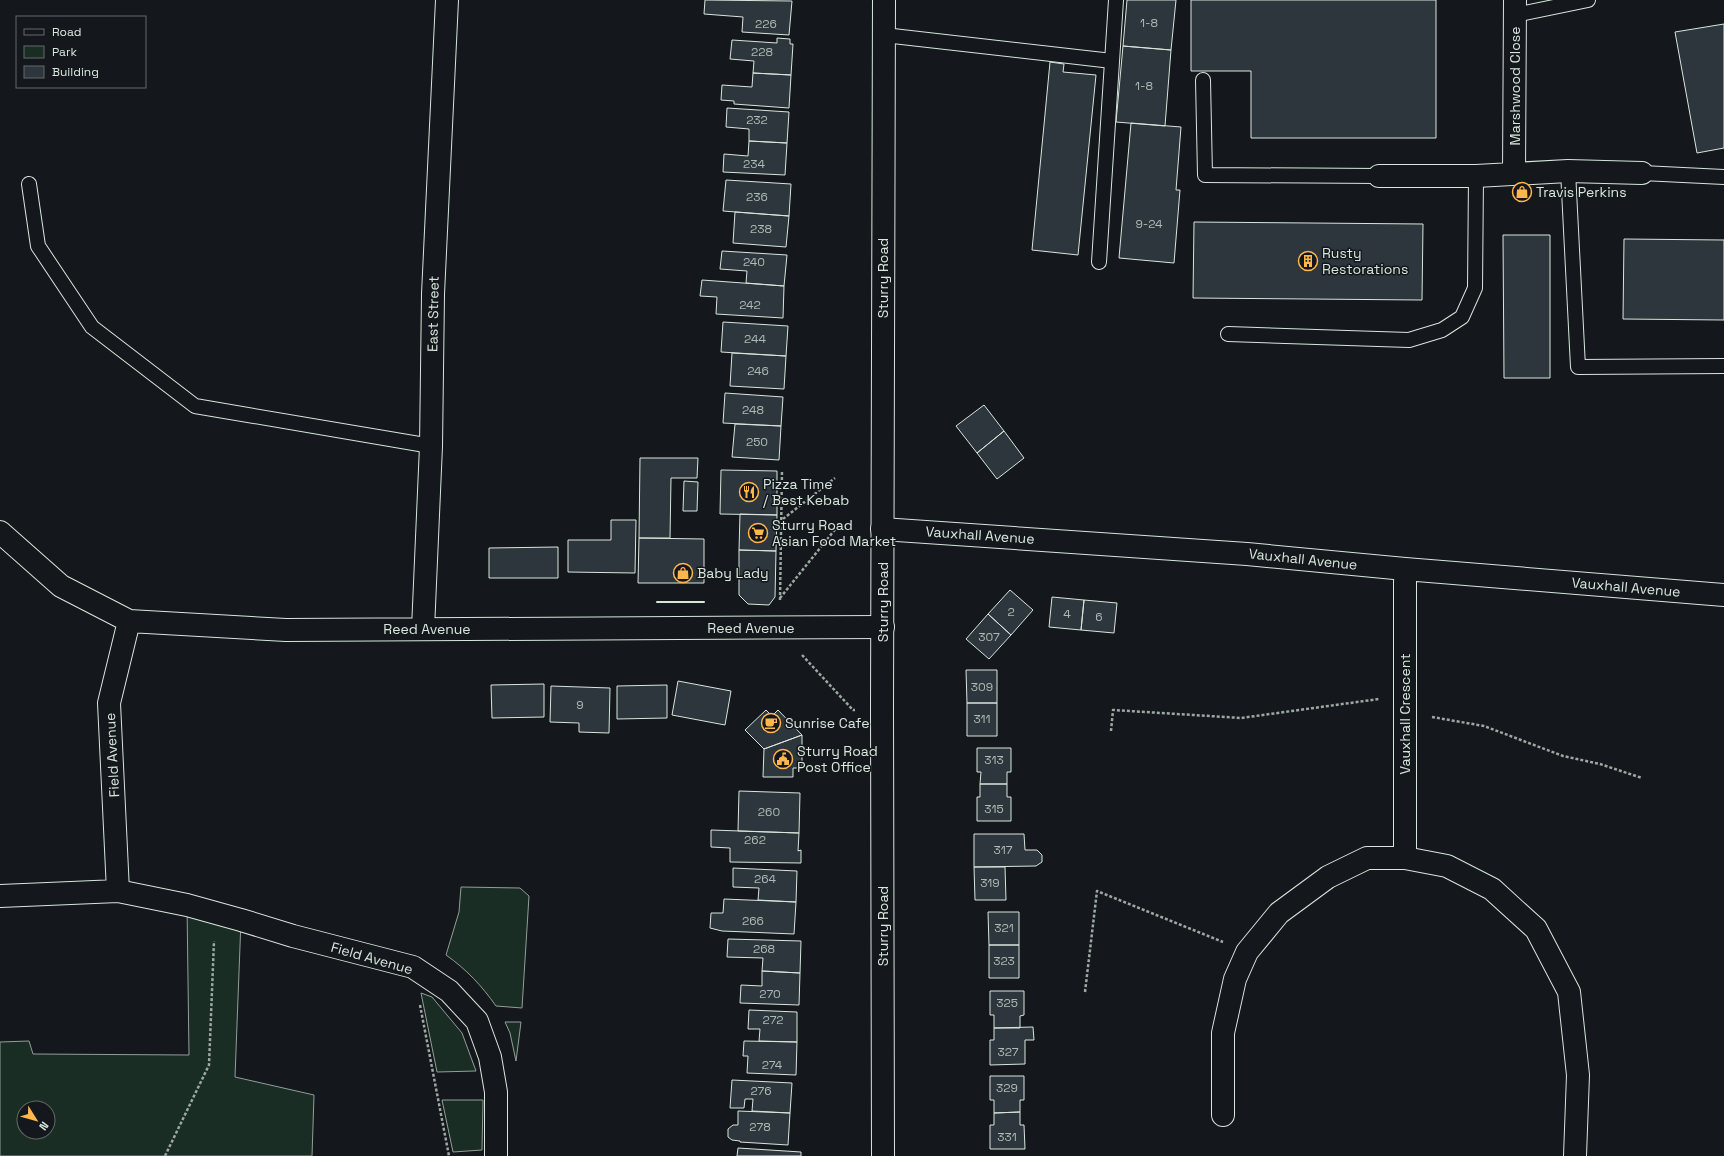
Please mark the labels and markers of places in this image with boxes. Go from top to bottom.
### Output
shop icon: Travis Perkins [1511,181,1533,203]
place label: Travis Perkins [1536,183,1627,201]
place label: Rusty Restorations [1322,244,1408,278]
building icon: Rusty Restorations [1297,250,1319,272]
place label: Pizza Time / Best Kebab [763,475,849,509]
restaurant icon: Pizza Time / Best Kebab [738,481,760,503]
place label: Sturry Road Asian Food Market [772,516,896,550]
supermarket icon: Sturry Road Asian Food Market [747,522,769,544]
shop icon: Baby Lady [672,562,694,584]
place label: Baby Lady [697,564,769,582]
cafe icon: Sunrise Cafe [760,712,782,734]
place label: Sunrise Cafe [785,714,869,732]
place label: Sturry Road Post Office [797,742,878,776]
public building icon: Sturry Road Post Office [772,748,794,770]

